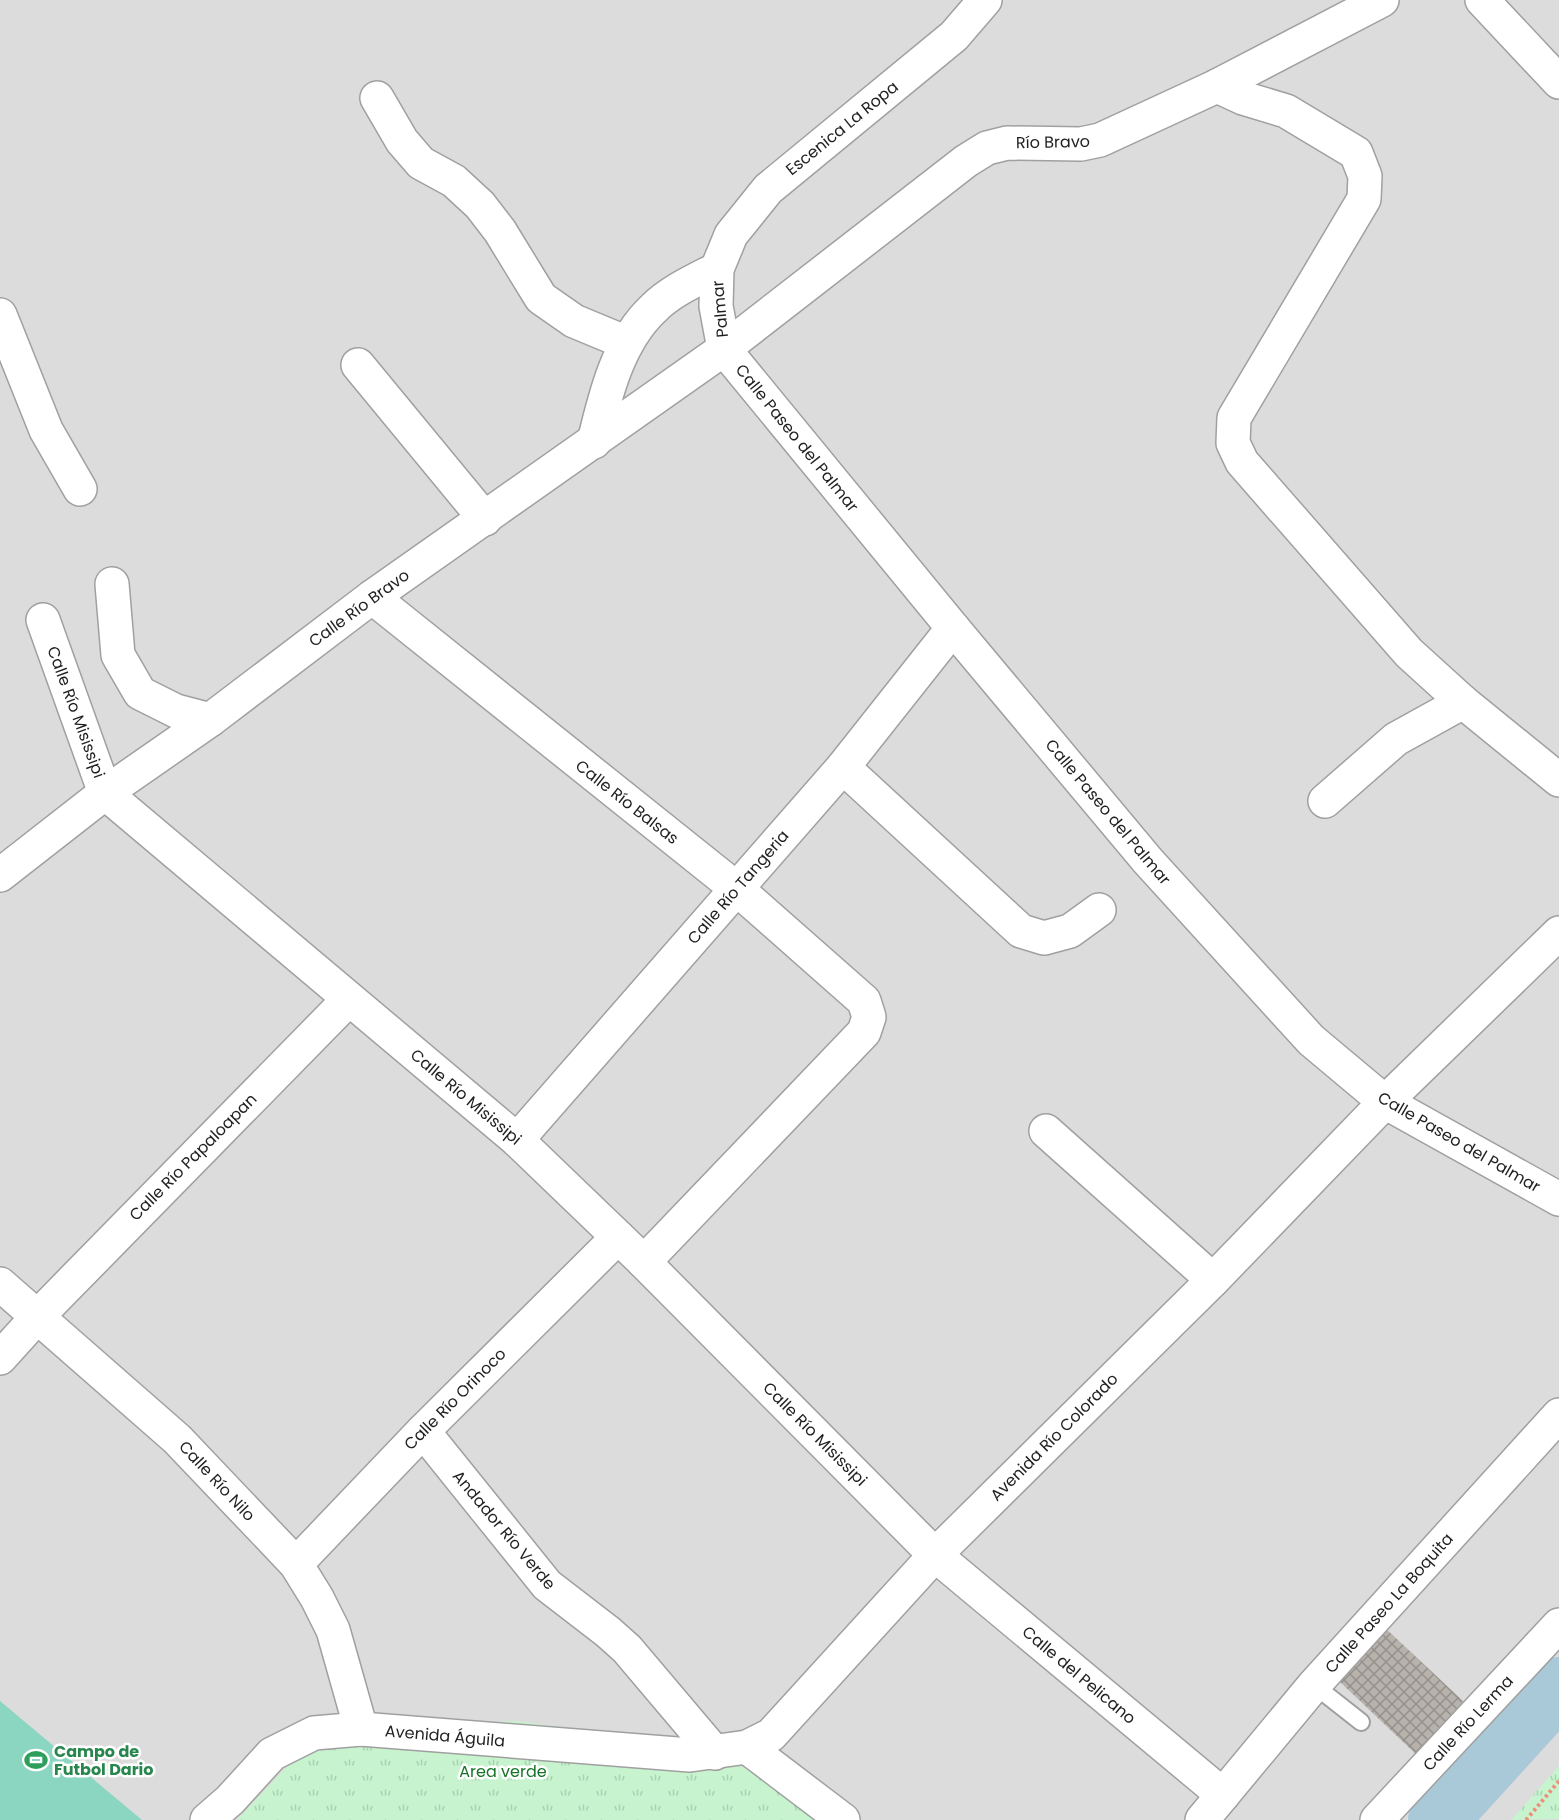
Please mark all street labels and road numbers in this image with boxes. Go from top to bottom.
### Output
street label: Escenica La Ropa [781,75,903,181]
street label: Río Bravo [1016,130,1090,154]
street label: Palmar [706,279,734,339]
street label: Calle Paseo del Palmar [730,359,864,517]
street label: Calle Río Bravo [304,564,414,652]
street label: Calle Río Misissipi [41,643,111,781]
street label: Calle Paseo del Palmar [1040,734,1176,890]
street label: Calle Río Balsas [570,754,684,850]
street label: Calle Río Tangeria [682,825,794,949]
street label: Calle Río Misissipi [405,1044,527,1150]
street label: Calle Paseo del Palmar [1373,1086,1545,1198]
street label: Calle Río Papaloapan [124,1088,262,1226]
street label: Calle Río Orinoco [399,1343,511,1455]
street label: Avenida Río Colorado [985,1368,1123,1506]
street label: Calle Río Misissipi [758,1377,872,1491]
street label: Calle Río Nilo [174,1436,260,1526]
street label: Andador Río Verde [447,1465,561,1595]
street label: Calle Paseo La Boquita [1320,1528,1458,1678]
street label: Calle del Pelicano [1017,1620,1141,1730]
street label: Calle Río Lerma [1417,1670,1519,1776]
street label: Avenida Águila [384,1719,506,1753]

